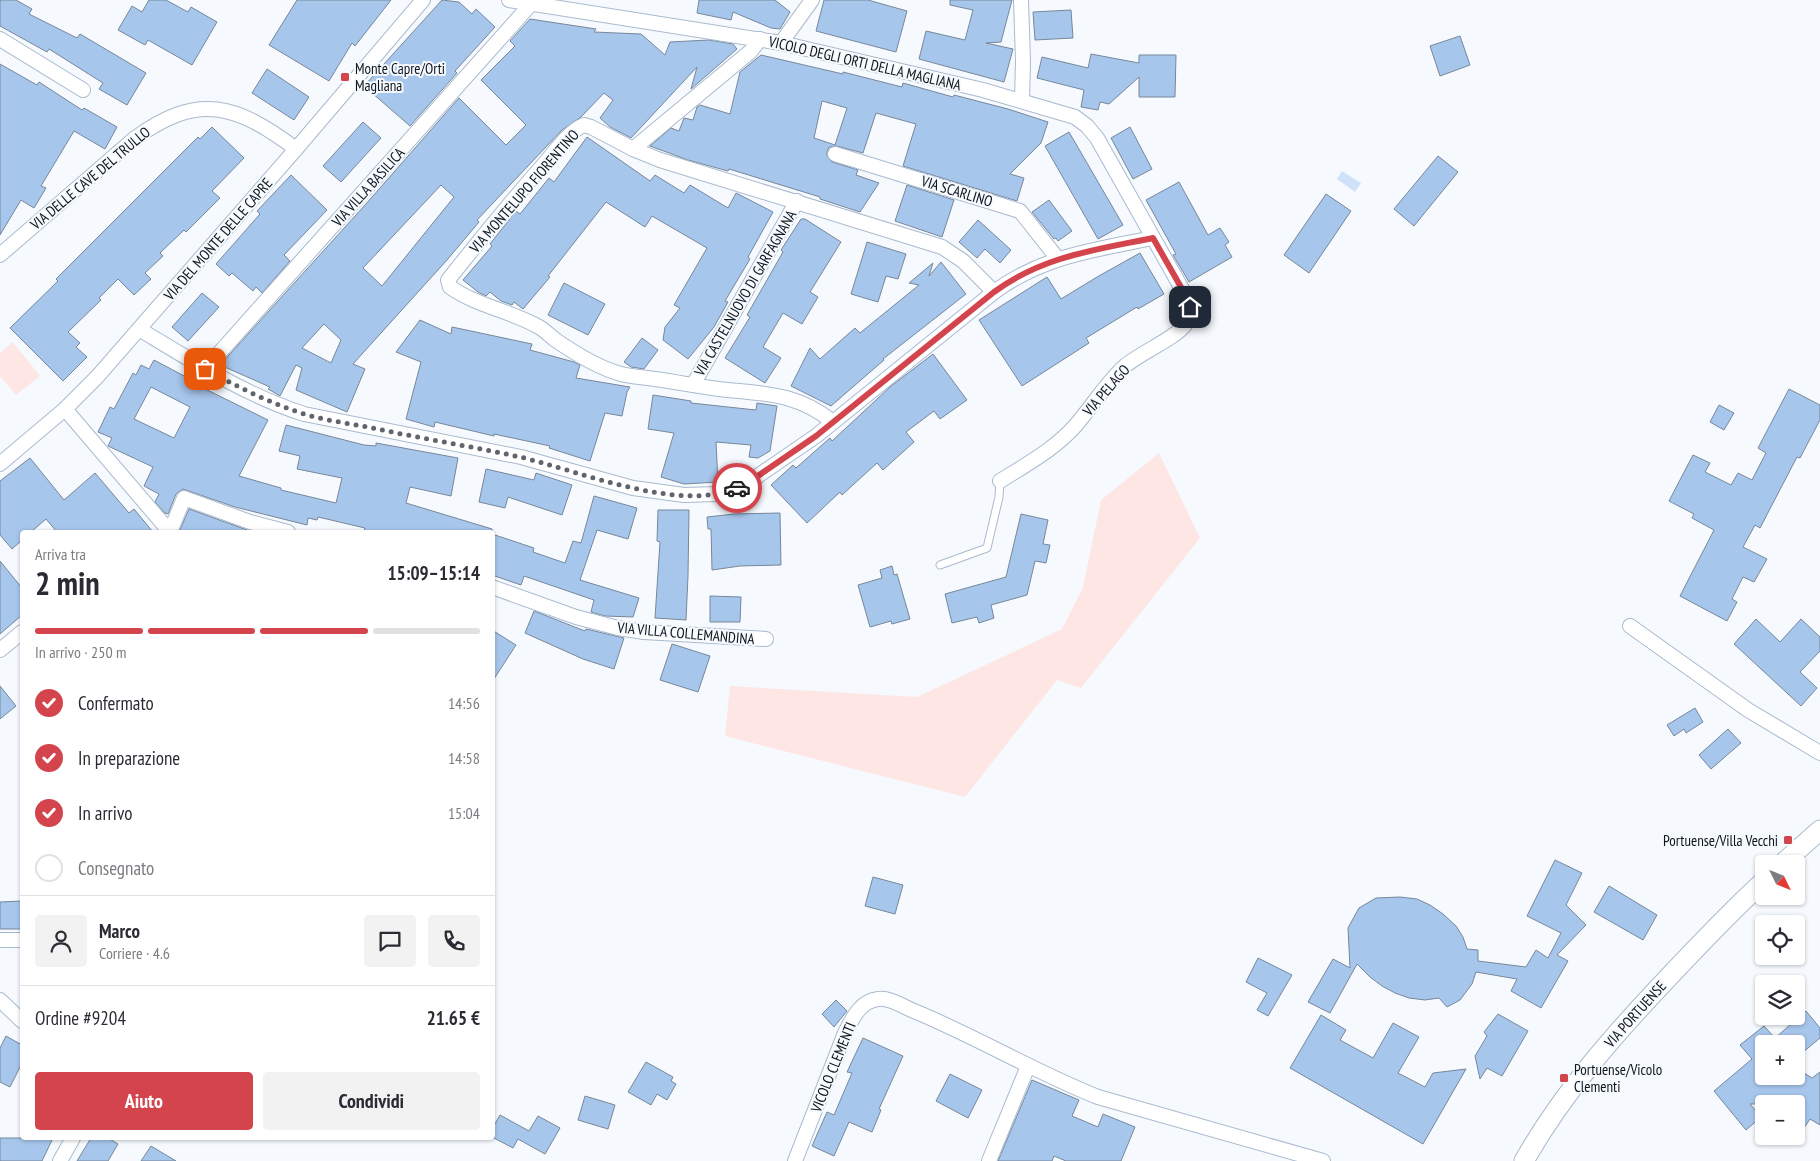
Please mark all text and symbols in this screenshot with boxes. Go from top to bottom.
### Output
street label: VICOLO DEGLI ORTI DELLA MAGLIANA [766,31,964,95]
place label: Monte Capre/Orti Magliana [355,59,445,95]
marker: Monte Capre/Orti Magliana [339,71,351,83]
street label: VIA DELLE CAVE DEL TRULLO [25,122,154,234]
street label: VIA MONTELUPO FIORENTINO [465,125,583,257]
street label: VIA VILLA BASILICA [327,143,409,231]
street label: VIA SCARLINO [918,171,995,211]
street label: VIA DEL MONTE DELLE CAPRE [159,174,276,305]
street label: VIA CASTELNUOVO DI GARFAGNANA [689,206,801,380]
pin [1169,286,1211,328]
icon: home [1176,293,1204,321]
pin [184,348,226,390]
icon: bag [191,355,219,383]
street label: VIA PELAGO [1078,360,1134,420]
courier [712,463,762,513]
icon: car [723,474,751,502]
text: Arriva tra [35,544,86,564]
text: 15:09–15:14 [387,561,480,585]
text: 2 min [35,562,100,604]
street label: VIA VILLA COLLEMANDINA [616,617,756,649]
text: In arrivo · 250 m [35,642,127,662]
icon: check [35,689,63,717]
text: Confermato [78,691,154,715]
text: 14:56 [448,693,480,713]
icon: check [35,744,63,772]
text: In preparazione [78,746,180,770]
text: 14:58 [448,748,480,768]
icon: check [35,799,63,827]
text: In arrivo [78,801,133,825]
text: 15:04 [448,803,480,823]
place label: Portuense/Villa Vecchi [1663,831,1778,850]
marker: Portuense/Villa Vecchi [1782,834,1794,846]
north arrow [1755,855,1805,905]
map controls [1755,855,1805,1145]
text: Consegnato [78,856,154,880]
button: person [35,915,87,967]
button: chat [364,915,416,967]
button: phone [428,915,480,967]
button: locate [1755,915,1805,965]
text: Marco [99,919,140,943]
text: Corriere · 4.6 [99,943,170,963]
button: layers [1755,975,1805,1025]
street label: VIA PORTUENSE [1599,977,1670,1052]
text: Ordine #9204 [35,1006,126,1030]
text: 21.65 € [427,1006,480,1030]
street label: VICOLO CLEMENTI [806,1019,860,1116]
button: + [1755,1035,1805,1085]
place label: Portuense/Vicolo Clementi [1574,1060,1662,1096]
button: Aiuto [35,1072,253,1130]
button: Condividi [263,1072,480,1130]
marker: Portuense/Vicolo Clementi [1558,1072,1570,1084]
button: − [1755,1095,1805,1145]

